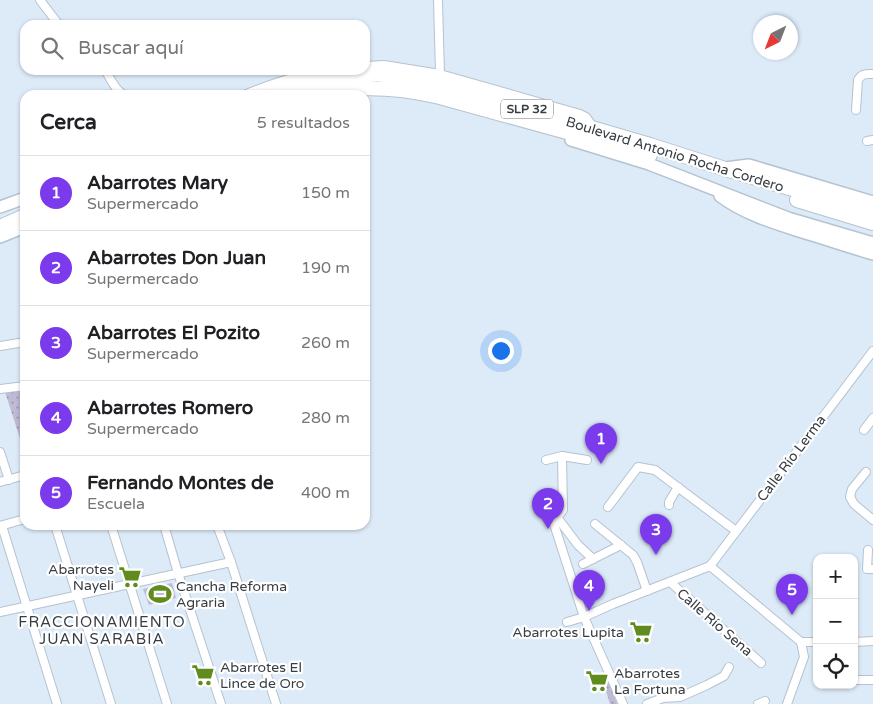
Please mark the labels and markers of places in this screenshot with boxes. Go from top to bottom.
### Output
pin: 1 [585,423,617,464]
pin: 2 [532,488,564,529]
pin: 3 [640,514,672,555]
place label: Abarrotes Nayeli [48,561,114,594]
supermarket icon: Abarrotes Nayeli [117,564,143,590]
pin: 4 [573,570,605,611]
pin: 5 [776,574,808,615]
place label: Cancha Reforma Agraria [176,578,287,611]
sports icon: Cancha Reforma Agraria [147,581,173,607]
supermarket icon: Abarrotes Lupita [628,619,654,645]
place label: Abarrotes Lupita [512,624,624,641]
place label: Abarrotes El Lince de Oro [220,659,304,692]
supermarket icon: Abarrotes El Lince de Oro [190,662,216,688]
place label: Abarrotes La Fortuna [614,665,686,698]
supermarket icon: Abarrotes La Fortuna [584,668,610,694]

